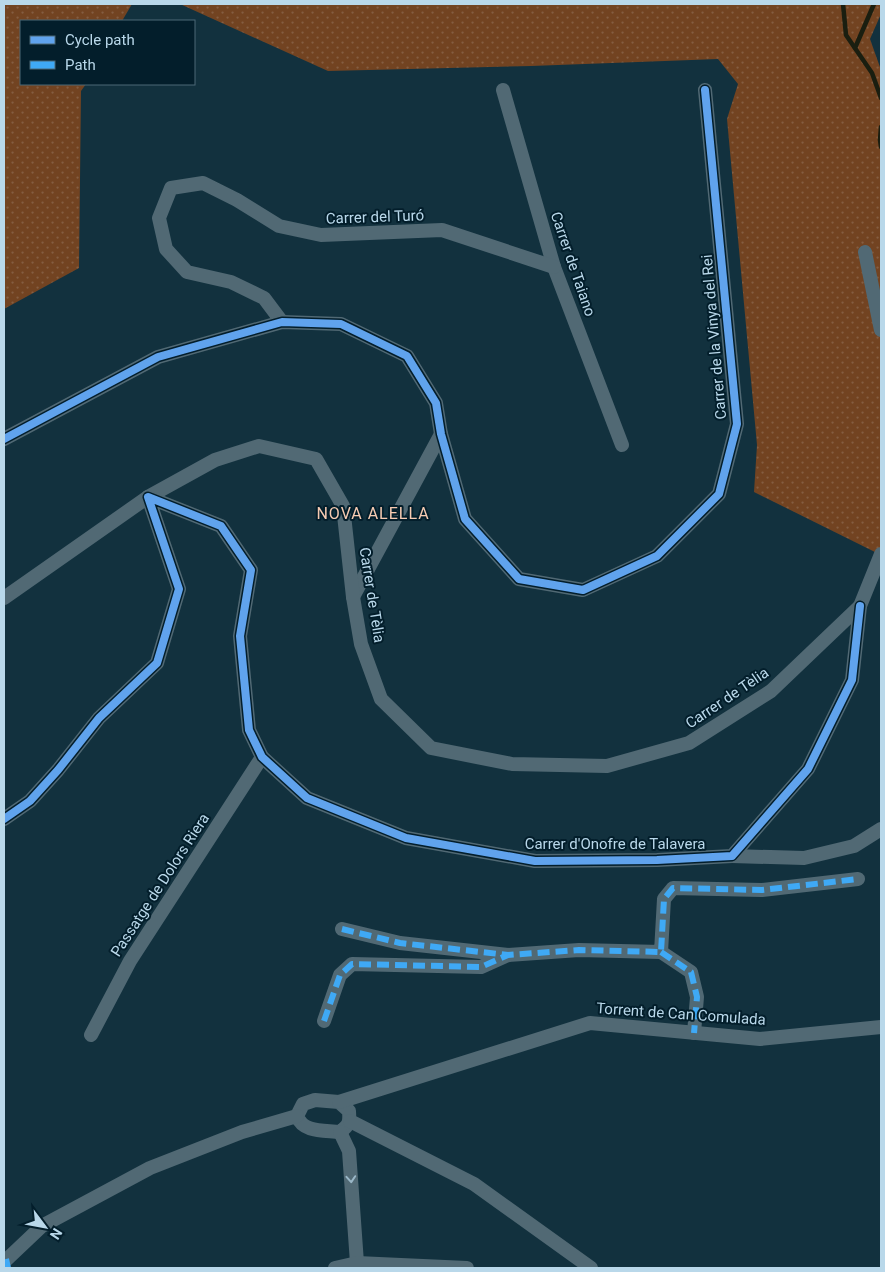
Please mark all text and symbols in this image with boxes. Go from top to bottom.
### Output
legend [20,20,195,85]
text: Cycle path [65,31,135,49]
text: Path [65,56,96,74]
street label: Carrer del Turó [326,206,424,228]
street label: Carrer de Taiano [547,209,599,319]
street label: Carrer de la Vinya del Rei [698,254,730,420]
district label: NOVA ALELLA [316,504,430,523]
street label: Carrer de Tèlia [356,546,388,644]
street label: Carrer de Tèlia [682,664,772,732]
street label: Passatge de Dolors Riera [107,810,213,960]
street label: Carrer d'Onofre de Talavera [525,835,705,853]
street label: Torrent de Can Comulada [596,999,766,1029]
one-way arrow [345,1175,356,1183]
north arrow [20,1202,70,1252]
text: N [47,1225,65,1242]

